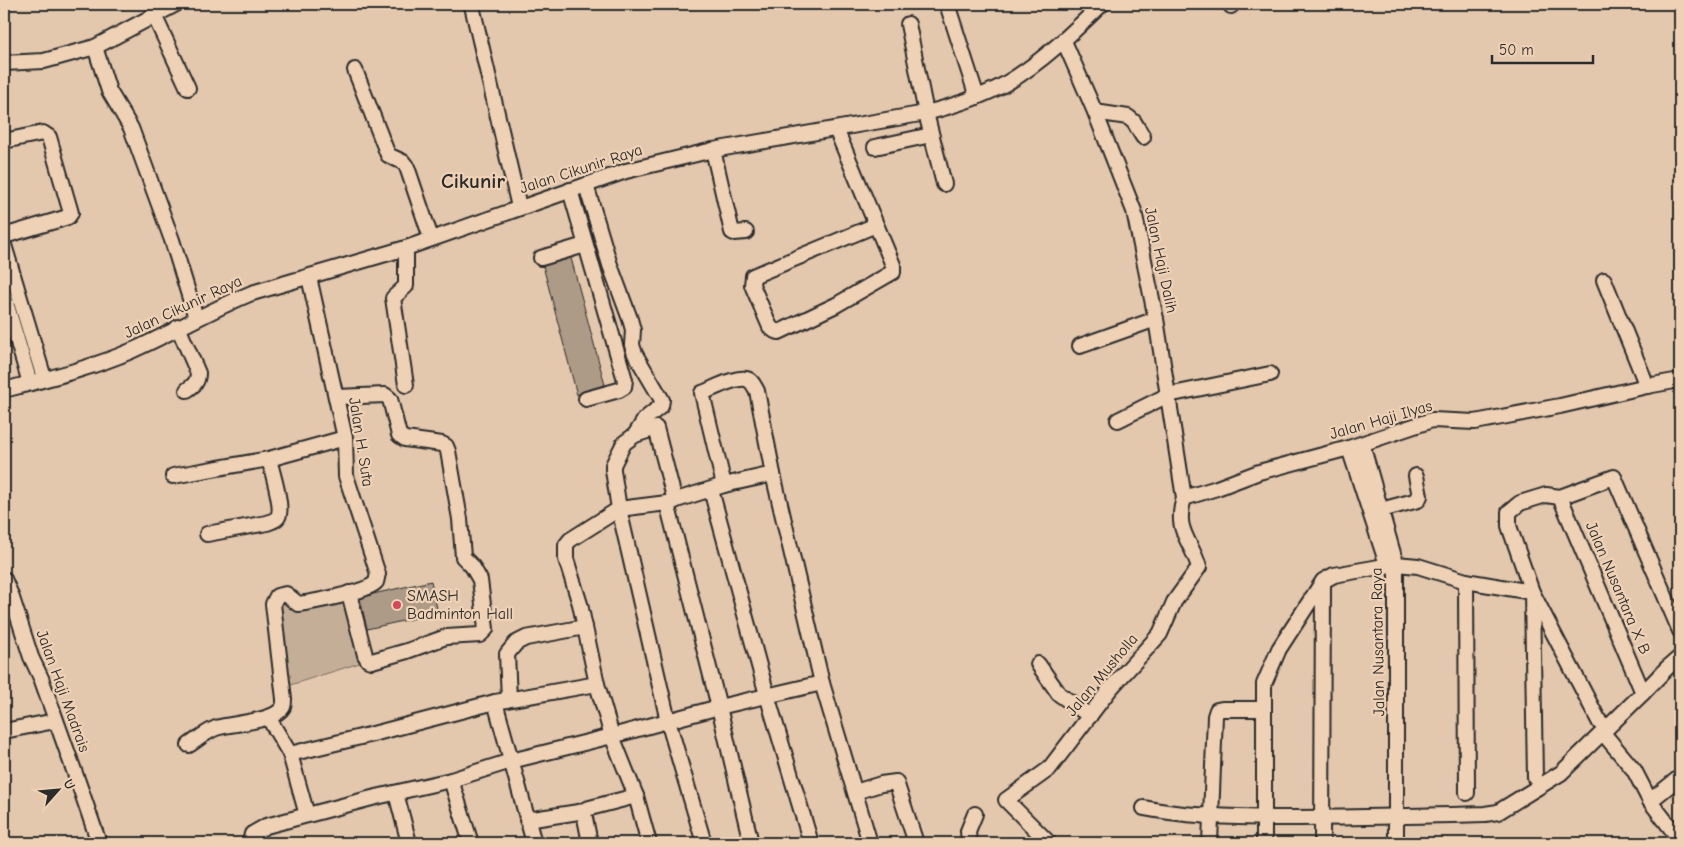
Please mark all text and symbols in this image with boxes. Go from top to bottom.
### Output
scale bar [1492,32,1593,64]
text: 50 m [1499,41,1534,59]
street label: Jalan Cikunir Raya [517,141,645,197]
district label: Cikunir [441,169,505,193]
street label: Jalan Haji Dalih [1141,205,1181,315]
street label: Jalan Cikunir Raya [121,272,245,342]
street label: Jalan H. Suta [345,396,377,488]
street label: Jalan Haji Ilyas [1328,397,1435,443]
street label: Jalan Nusantara X B [1582,519,1654,657]
street label: Jalan Nusantara Raya [1368,567,1388,717]
place label: SMASH Badminton Hall [407,587,513,623]
marker: SMASH Badminton Hall [391,599,403,611]
street label: Jalan Haji Madrais [33,627,94,755]
street label: Jalan Musholla [1062,630,1142,720]
north arrow [32,764,82,814]
text: U [59,776,79,792]

